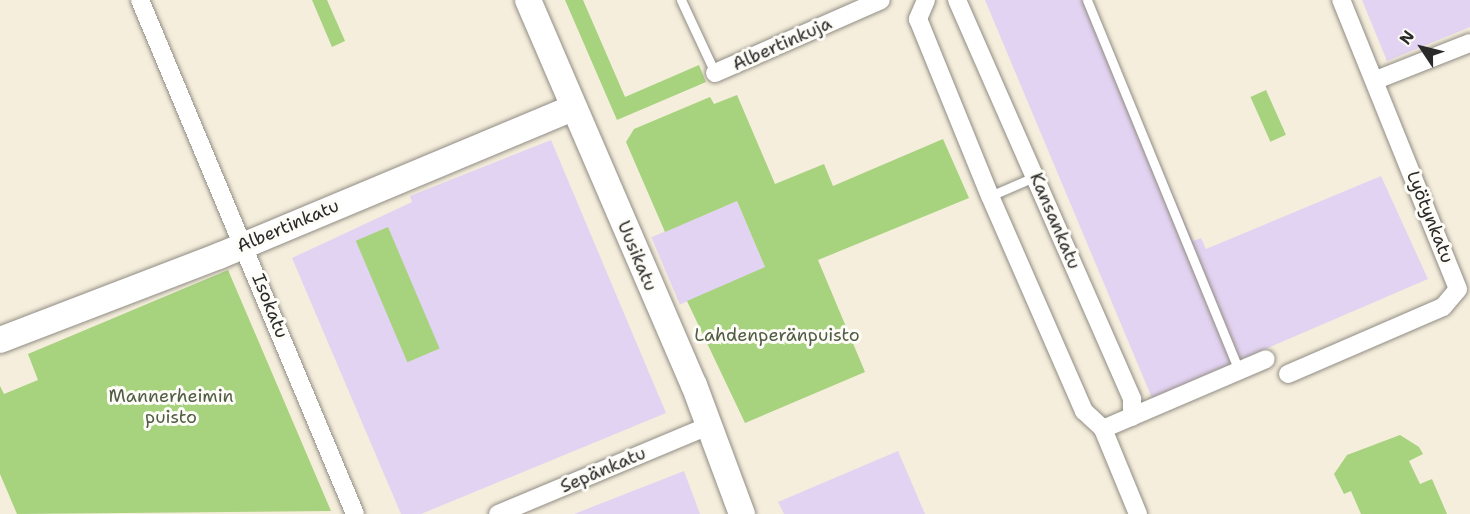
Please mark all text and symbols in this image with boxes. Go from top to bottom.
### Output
street label: Albertinkuja [729,13,835,75]
north arrow [1392,18,1452,78]
text: N [1395,26,1419,49]
street label: Lyötynkatu [1402,168,1458,266]
street label: Kansankatu [1025,169,1085,273]
street label: Albertinkatu [234,195,342,257]
street label: Uusikatu [613,218,661,294]
street label: Isokatu [247,271,293,341]
park label: Lahdenperänpuisto [694,324,860,346]
park label: Mannerheimin puisto [108,386,234,428]
street label: Sepänkatu [557,442,649,498]

